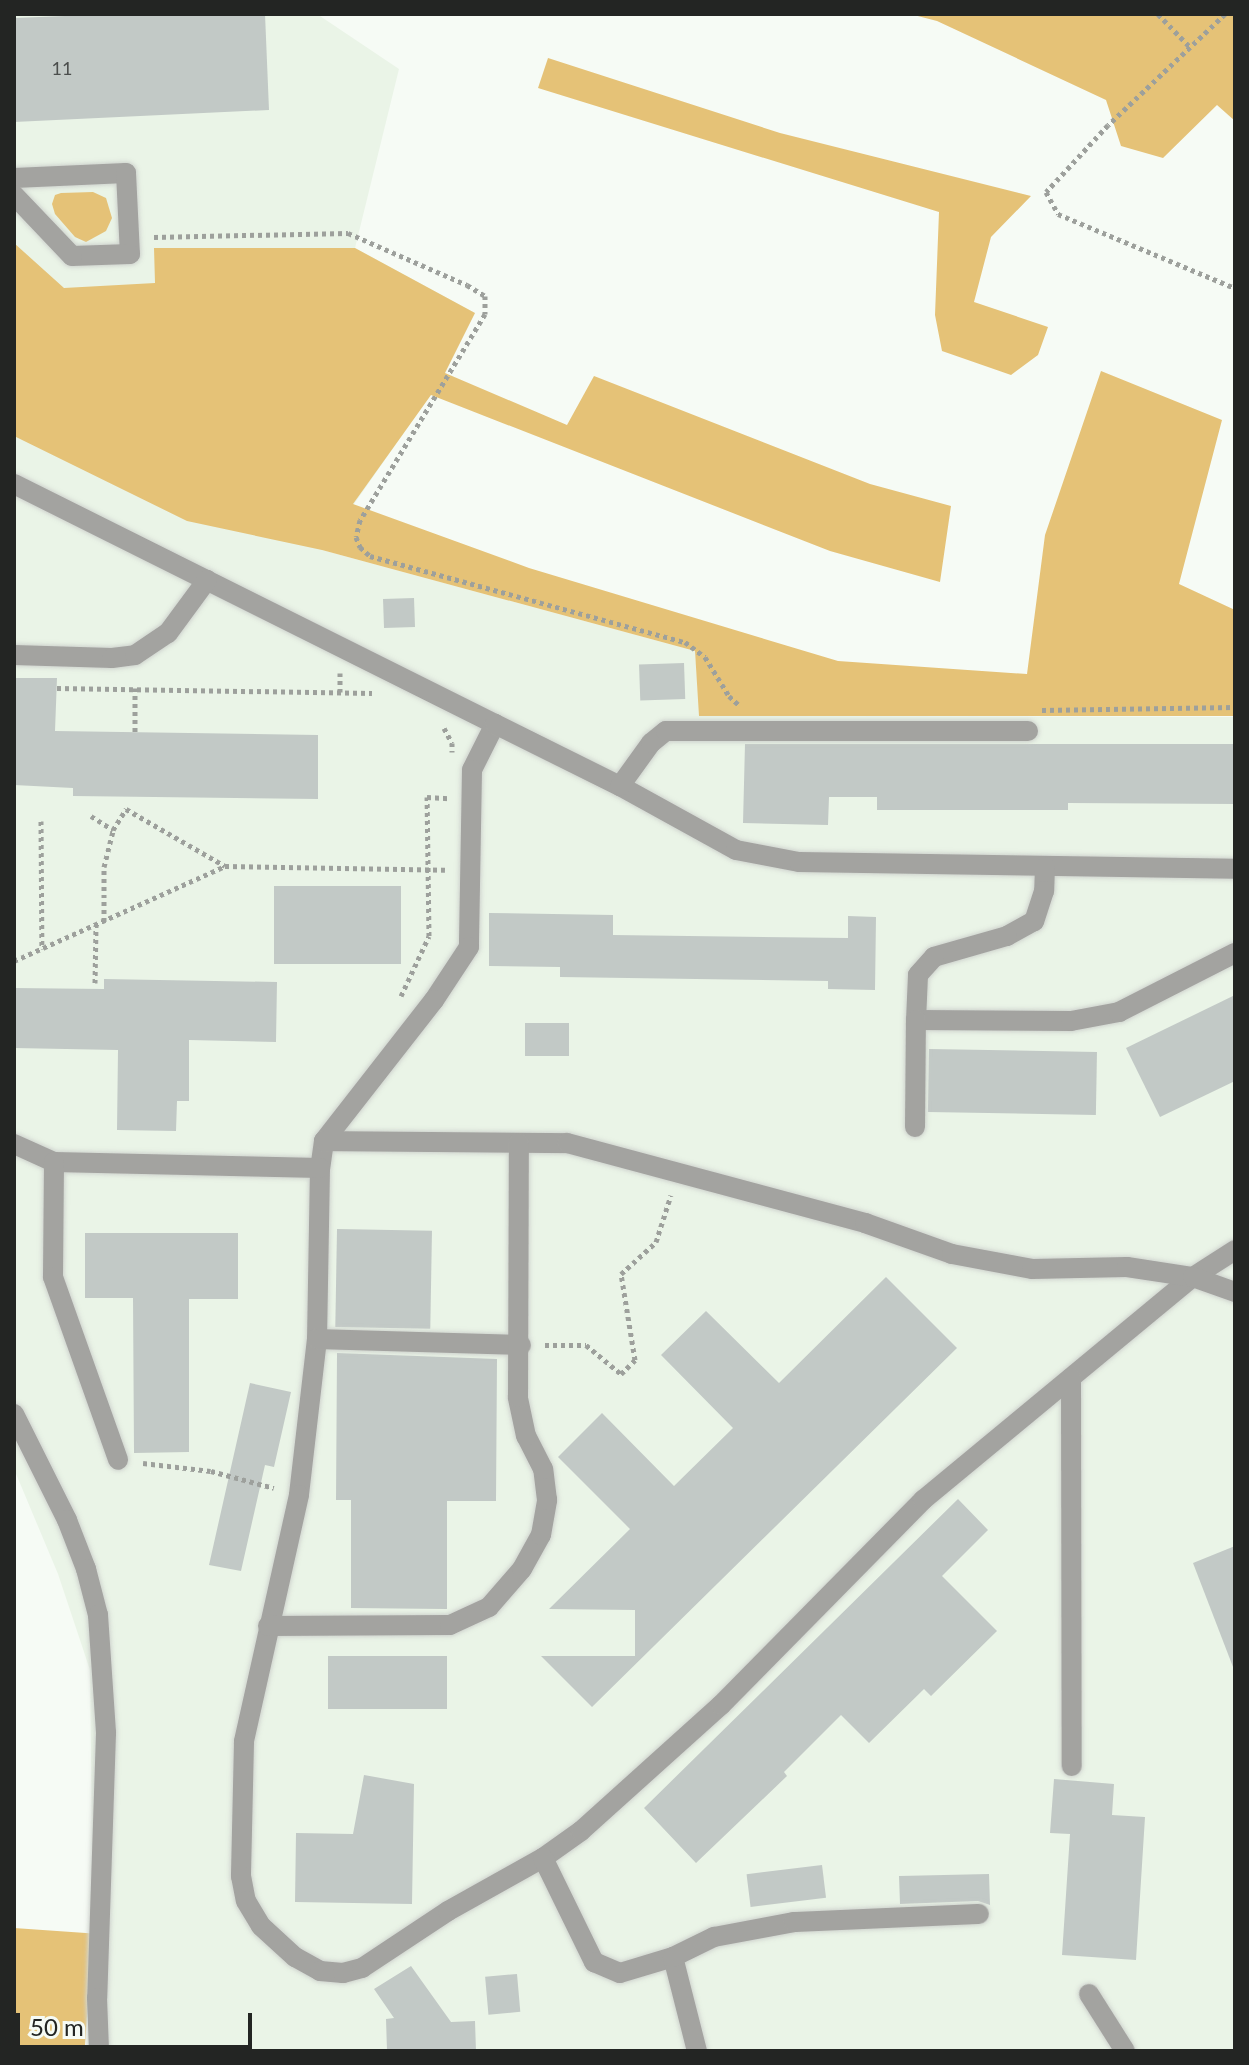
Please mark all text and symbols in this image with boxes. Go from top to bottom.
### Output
house number: 11 [52,57,72,79]
scale bar [20,1997,256,2047]
text: 50 m [30,2012,84,2041]

